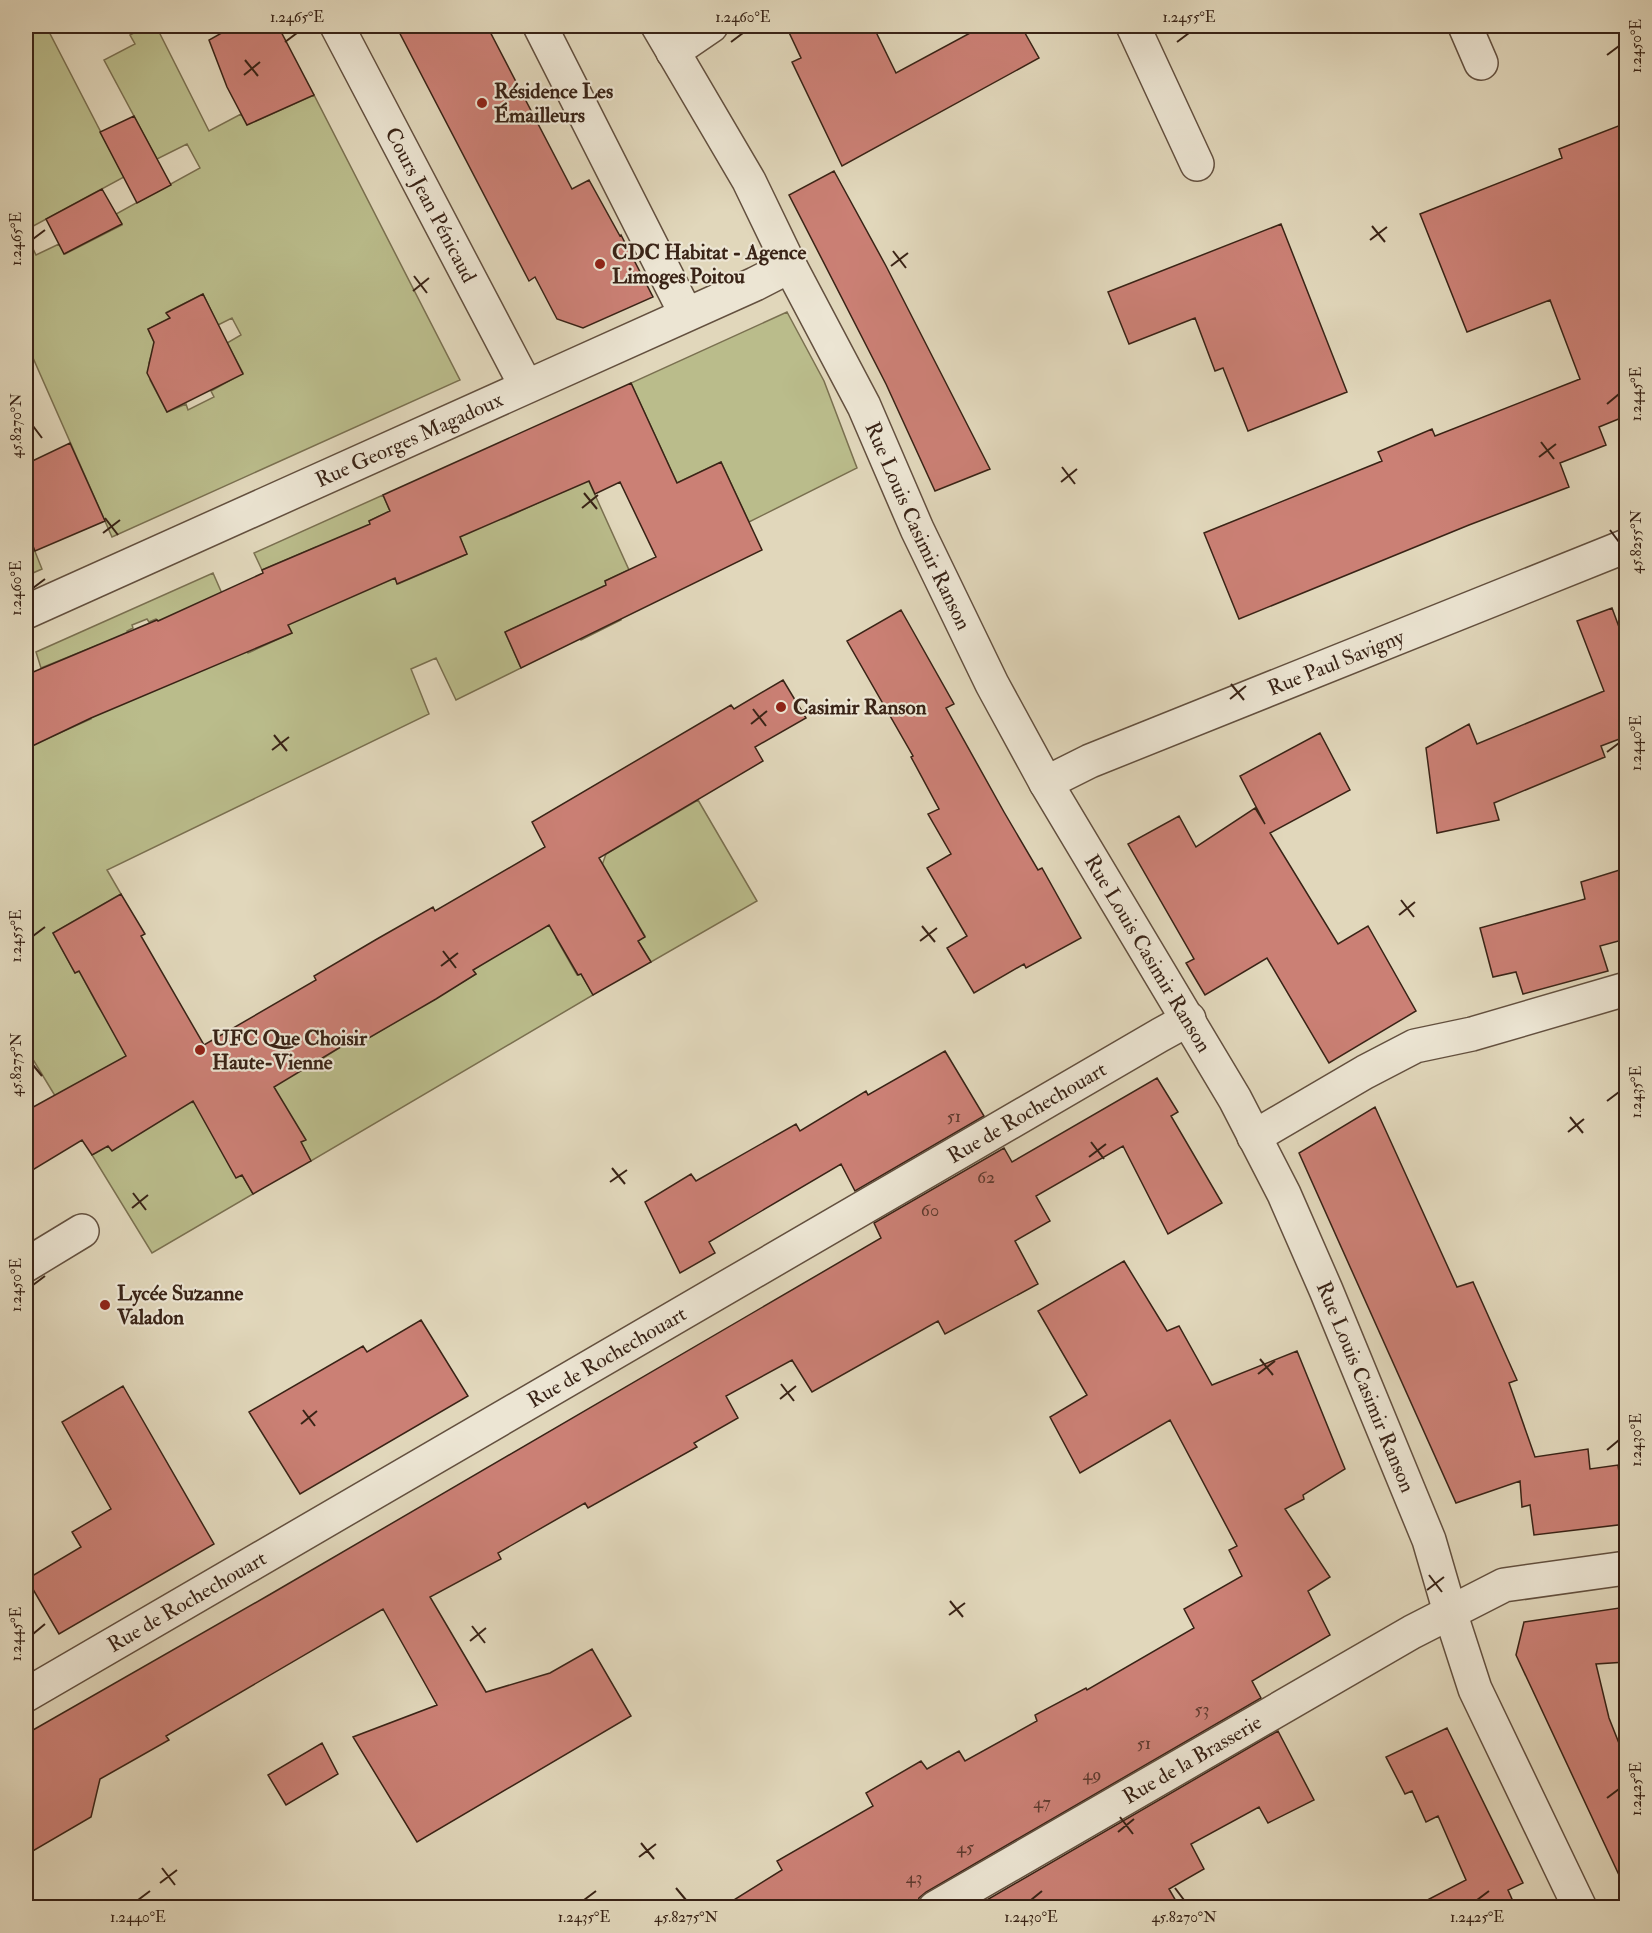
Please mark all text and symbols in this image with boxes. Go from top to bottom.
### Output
text: 1.2465°E [270,8,324,27]
text: 1.2460°E [715,8,771,27]
text: 1.2455°E [1162,8,1216,27]
text: 1.2450°E [1627,19,1646,73]
place label: Résidence Les Émailleurs [494,78,613,129]
marker: Résidence Les Émailleurs [475,96,489,110]
street label: Cours Jean Pénicaud [379,123,483,288]
text: 1.2465°E [7,212,26,266]
place label: CDC Habitat - Agence Limoges Poitou [612,239,806,290]
marker: CDC Habitat - Agence Limoges Poitou [593,257,607,271]
text: 1.2445°E [1627,366,1646,421]
street label: Rue Georges Magadoux [311,386,507,494]
text: 45.8270°N [7,393,26,459]
street label: Rue Louis Casimir Ranson [859,418,977,635]
text: 45.8255°N [1627,510,1646,574]
text: 1.2460°E [7,560,26,616]
street label: Rue Paul Savigny [1264,623,1409,702]
place label: Casimir Ranson [793,694,927,721]
marker: Casimir Ranson [774,700,788,714]
text: 1.2440°E [1627,715,1646,771]
street label: Rue Louis Casimir Ranson [1078,850,1218,1058]
text: 1.2455°E [7,909,26,963]
place label: UFC Que Choisir Haute-Vienne [212,1025,368,1076]
text: 45.8275°N [7,1032,26,1097]
marker: UFC Que Choisir Haute-Vienne [193,1043,207,1057]
street label: Rue de Rochechouart [942,1056,1111,1169]
text: 1.2435°E [1627,1066,1646,1118]
house number: 51 [947,1105,961,1128]
house number: 62 [977,1166,995,1189]
house number: 60 [921,1199,939,1222]
text: 1.2450°E [7,1258,26,1312]
street label: Rue Louis Casimir Ranson [1310,1277,1421,1497]
place label: Lycée Suzanne Valadon [116,1280,244,1331]
marker: Lycée Suzanne Valadon [98,1298,112,1312]
street label: Rue de Rochechouart [522,1300,691,1414]
text: 1.2430°E [1627,1413,1646,1467]
street label: Rue de Rochechouart [102,1545,271,1658]
text: 1.2445°E [7,1606,26,1661]
house number: 53 [1195,1698,1209,1721]
street label: Rue de la Brasserie [1118,1708,1267,1810]
house number: 51 [1137,1732,1151,1755]
text: 1.2425°E [1627,1762,1646,1816]
house number: 49 [1083,1763,1101,1786]
house number: 47 [1033,1791,1051,1814]
house number: 45 [956,1836,974,1859]
house number: 43 [906,1866,922,1889]
text: 1.2440°E [110,1908,166,1927]
text: 1.2435°E [558,1908,610,1927]
text: 45.8275°N [654,1908,719,1927]
text: 1.2430°E [1004,1908,1058,1927]
text: 45.8270°N [1151,1908,1217,1927]
text: 1.2425°E [1450,1908,1504,1927]

